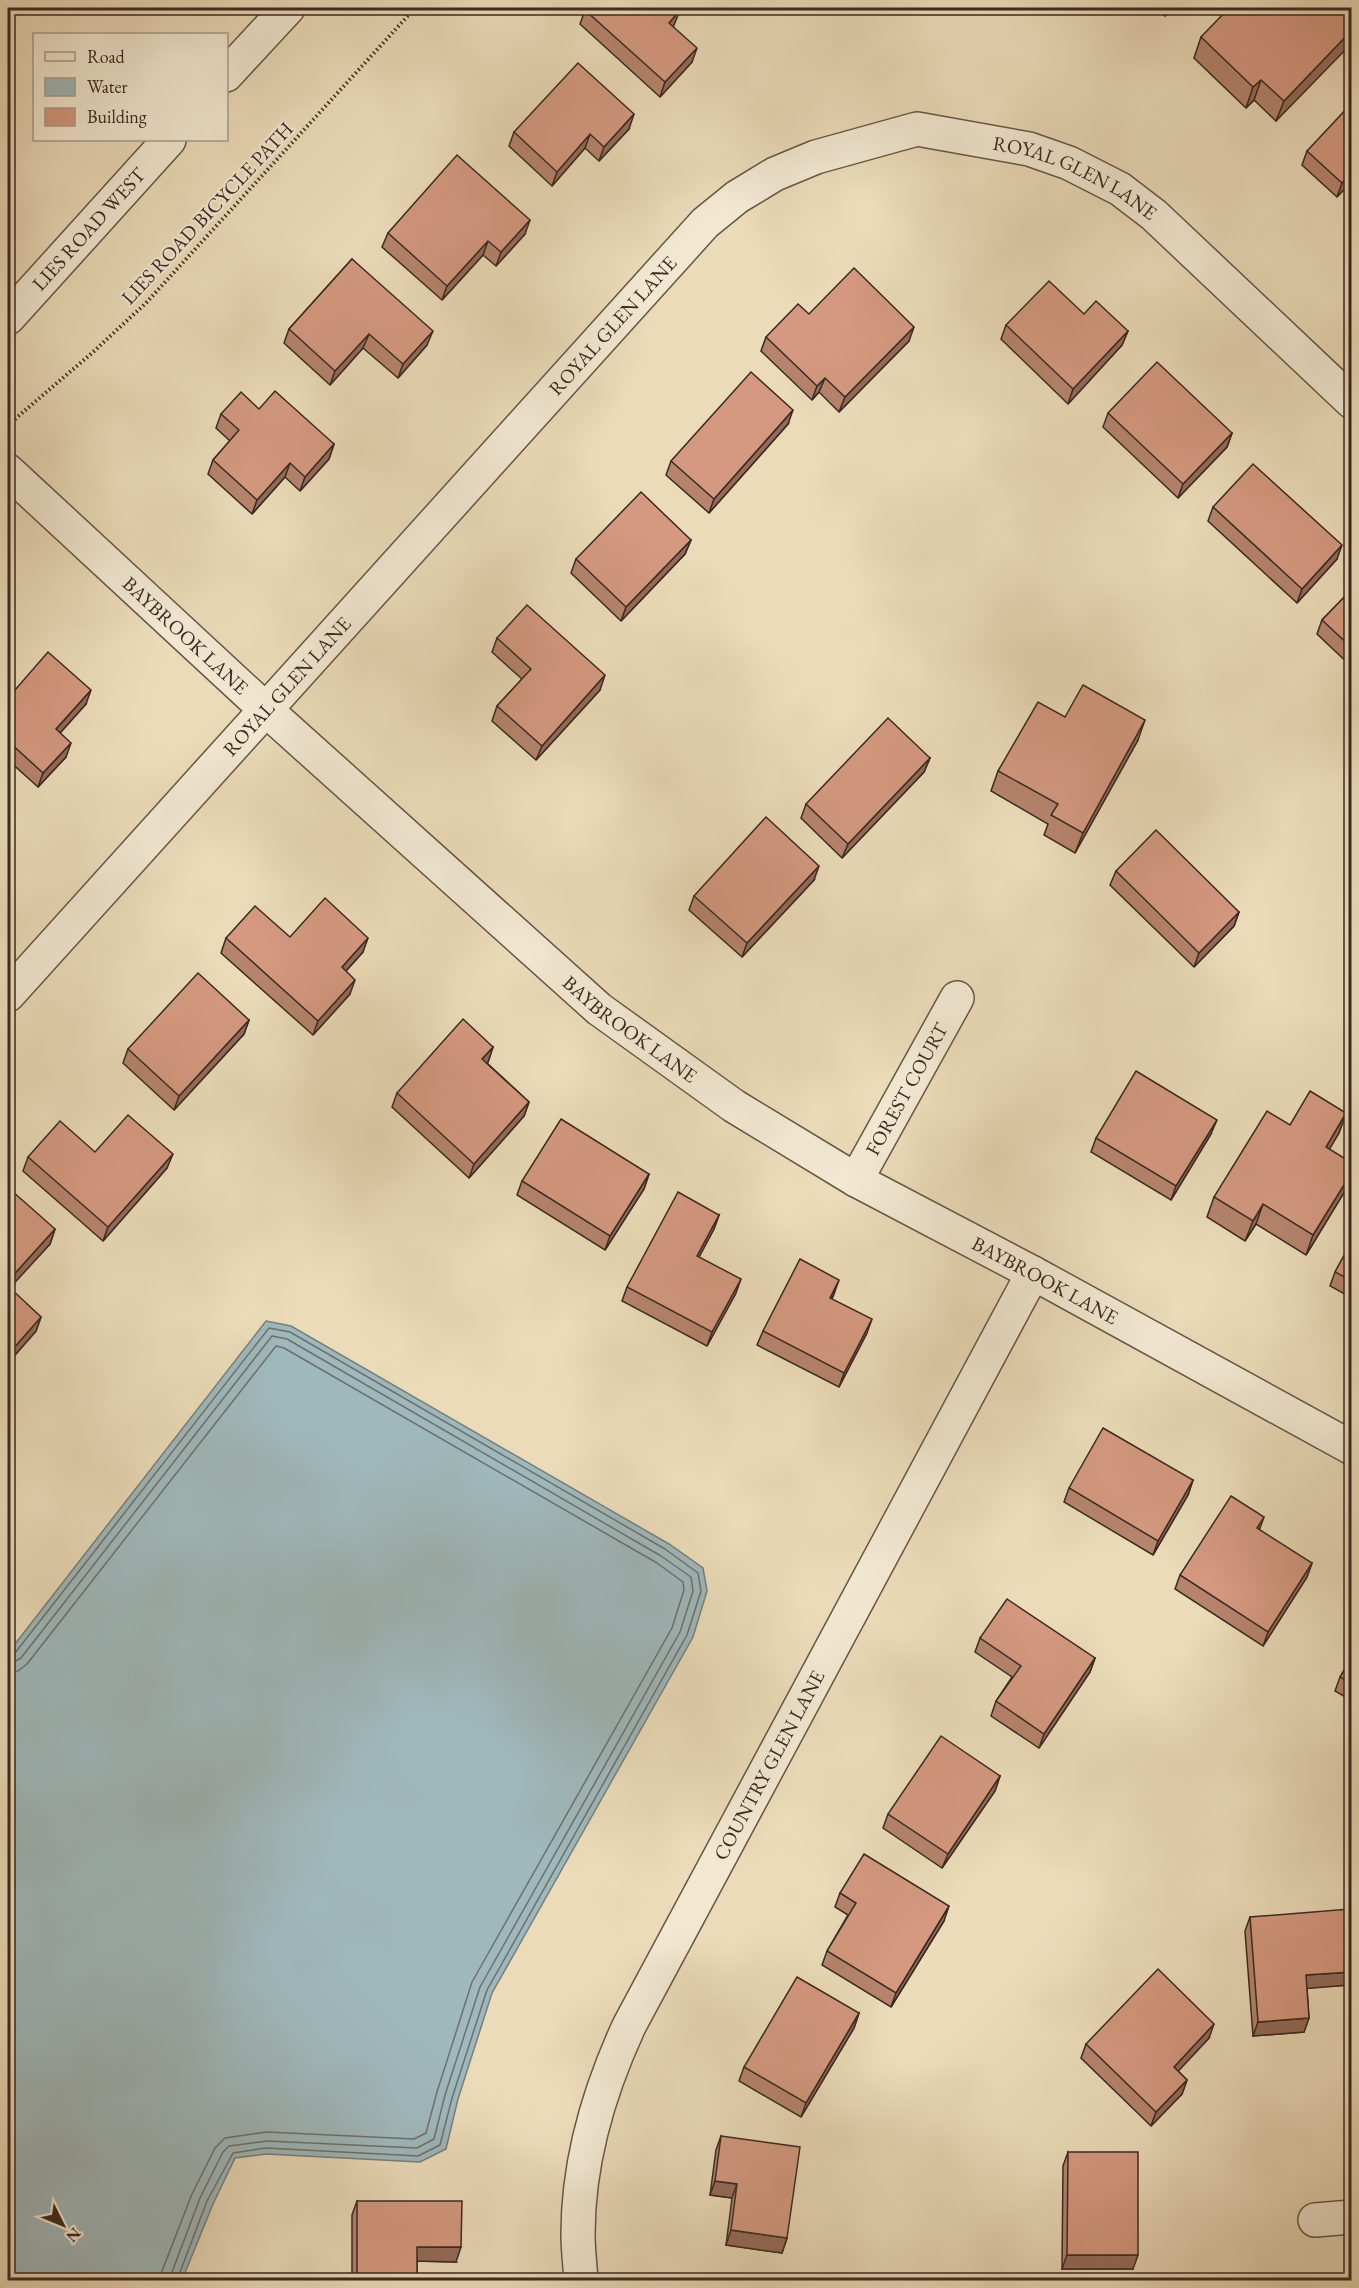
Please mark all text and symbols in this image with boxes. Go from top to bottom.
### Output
legend [33,33,228,141]
text: Road [87,45,126,68]
text: Water [87,75,128,98]
text: Building [87,105,147,128]
street label: LIES ROAD BICYCLE PATH [115,116,299,310]
street label: ROYAL GLEN LANE [991,130,1162,226]
street label: LIES ROAD WEST [26,162,151,296]
street label: ROYAL GLEN LANE [543,250,682,401]
street label: BAYBROOK LANE [117,571,254,700]
street label: ROYAL GLEN LANE [217,611,357,761]
street label: BAYBROOK LANE [557,970,702,1088]
street label: FOREST COURT [859,1018,954,1160]
street label: BAYBROOK LANE [967,1230,1123,1330]
street label: COUNTRY GLEN LANE [707,1666,830,1865]
north arrow [33,2195,93,2255]
text: N [61,2223,86,2247]

